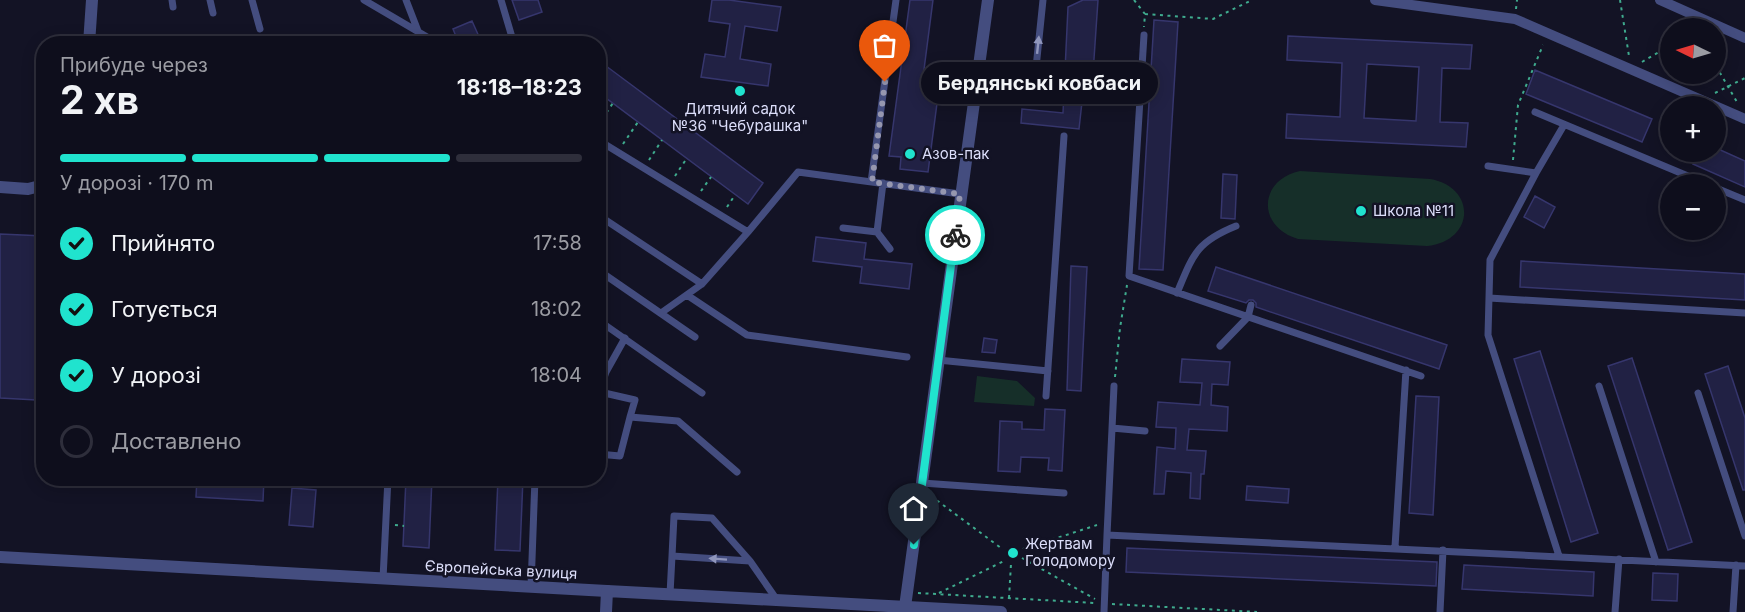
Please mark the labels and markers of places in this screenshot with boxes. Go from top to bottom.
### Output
pin [859,20,910,82]
callout: Бердянські ковбаси [921,61,1158,103]
marker: Дитячий садок №36 "Чебурашка" [733,84,747,98]
place label: Дитячий садок №36 "Чебурашка" [672,99,808,135]
place label: Азов-пак [922,144,990,163]
marker: Азов-пак [903,147,917,161]
place label: Школа №11 [1373,201,1454,220]
marker: Школа №11 [1354,204,1368,218]
pin [888,483,939,545]
place label: Жертвам Голодомору [1025,534,1116,570]
marker: Жертвам Голодомору [1006,546,1020,560]

